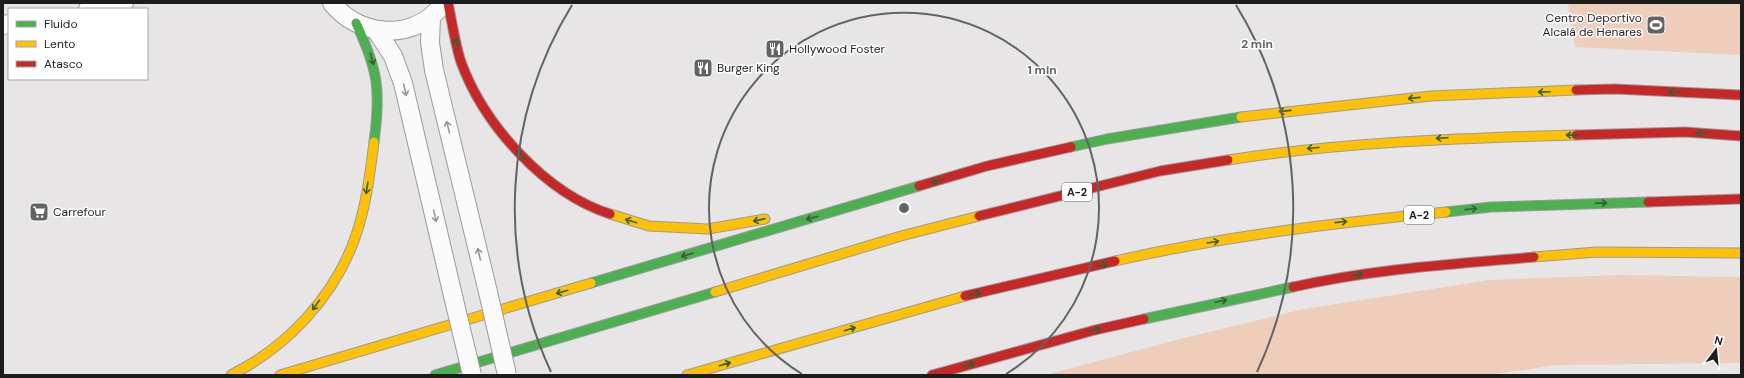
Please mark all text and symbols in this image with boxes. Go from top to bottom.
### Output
legend [8,8,148,80]
place label: Centro Deportivo Alcalá de Henares [1543,10,1642,40]
sports icon: Centro Deportivo Alcalá de Henares [1645,14,1667,36]
text: Fluido [44,16,78,32]
text: Lento [44,36,75,52]
text: 2 min [1241,36,1273,52]
one-way arrow [453,38,461,51]
restaurant icon: Hollywood Foster [764,38,786,60]
place label: Hollywood Foster [789,41,886,57]
one-way arrow [368,52,376,65]
text: Atasco [44,56,83,72]
restaurant icon: Burger King [692,57,714,79]
place label: Burger King [717,60,780,76]
text: 1 min [1027,62,1057,78]
one-way arrow [402,83,410,96]
one-way arrow [1538,88,1551,96]
one-way arrow [1668,88,1681,96]
one-way arrow [1408,94,1421,101]
one-way arrow [1279,107,1292,115]
one-way arrow [444,121,451,134]
one-way arrow [1696,130,1709,137]
one-way arrow [1566,131,1579,139]
one-way arrow [1436,134,1449,142]
one-way arrow [1307,145,1320,152]
one-way arrow [516,150,527,159]
one-way arrow [930,178,943,185]
one-way arrow [363,181,371,194]
road number: A-2 [1062,183,1092,201]
one-way arrow [1594,200,1607,207]
supermarket icon: Carrefour [28,201,50,223]
centre of rings [897,201,911,215]
place label: Carrefour [53,204,106,220]
road number: A-2 [1404,206,1434,224]
one-way arrow [1464,206,1477,213]
one-way arrow [431,210,439,223]
one-way arrow [806,215,819,222]
one-way arrow [625,216,637,224]
one-way arrow [753,217,766,225]
one-way arrow [1334,219,1347,226]
one-way arrow [1206,238,1219,246]
one-way arrow [474,248,482,261]
one-way arrow [681,252,694,259]
one-way arrow [1095,260,1108,268]
one-way arrow [1350,271,1363,279]
one-way arrow [556,289,569,296]
one-way arrow [968,289,981,297]
one-way arrow [1215,297,1228,305]
one-way arrow [312,300,321,311]
one-way arrow [843,325,856,332]
one-way arrow [1088,326,1101,333]
north arrow [1696,330,1736,370]
text: N [1713,333,1725,348]
one-way arrow [718,360,731,367]
one-way arrow [963,360,976,368]

